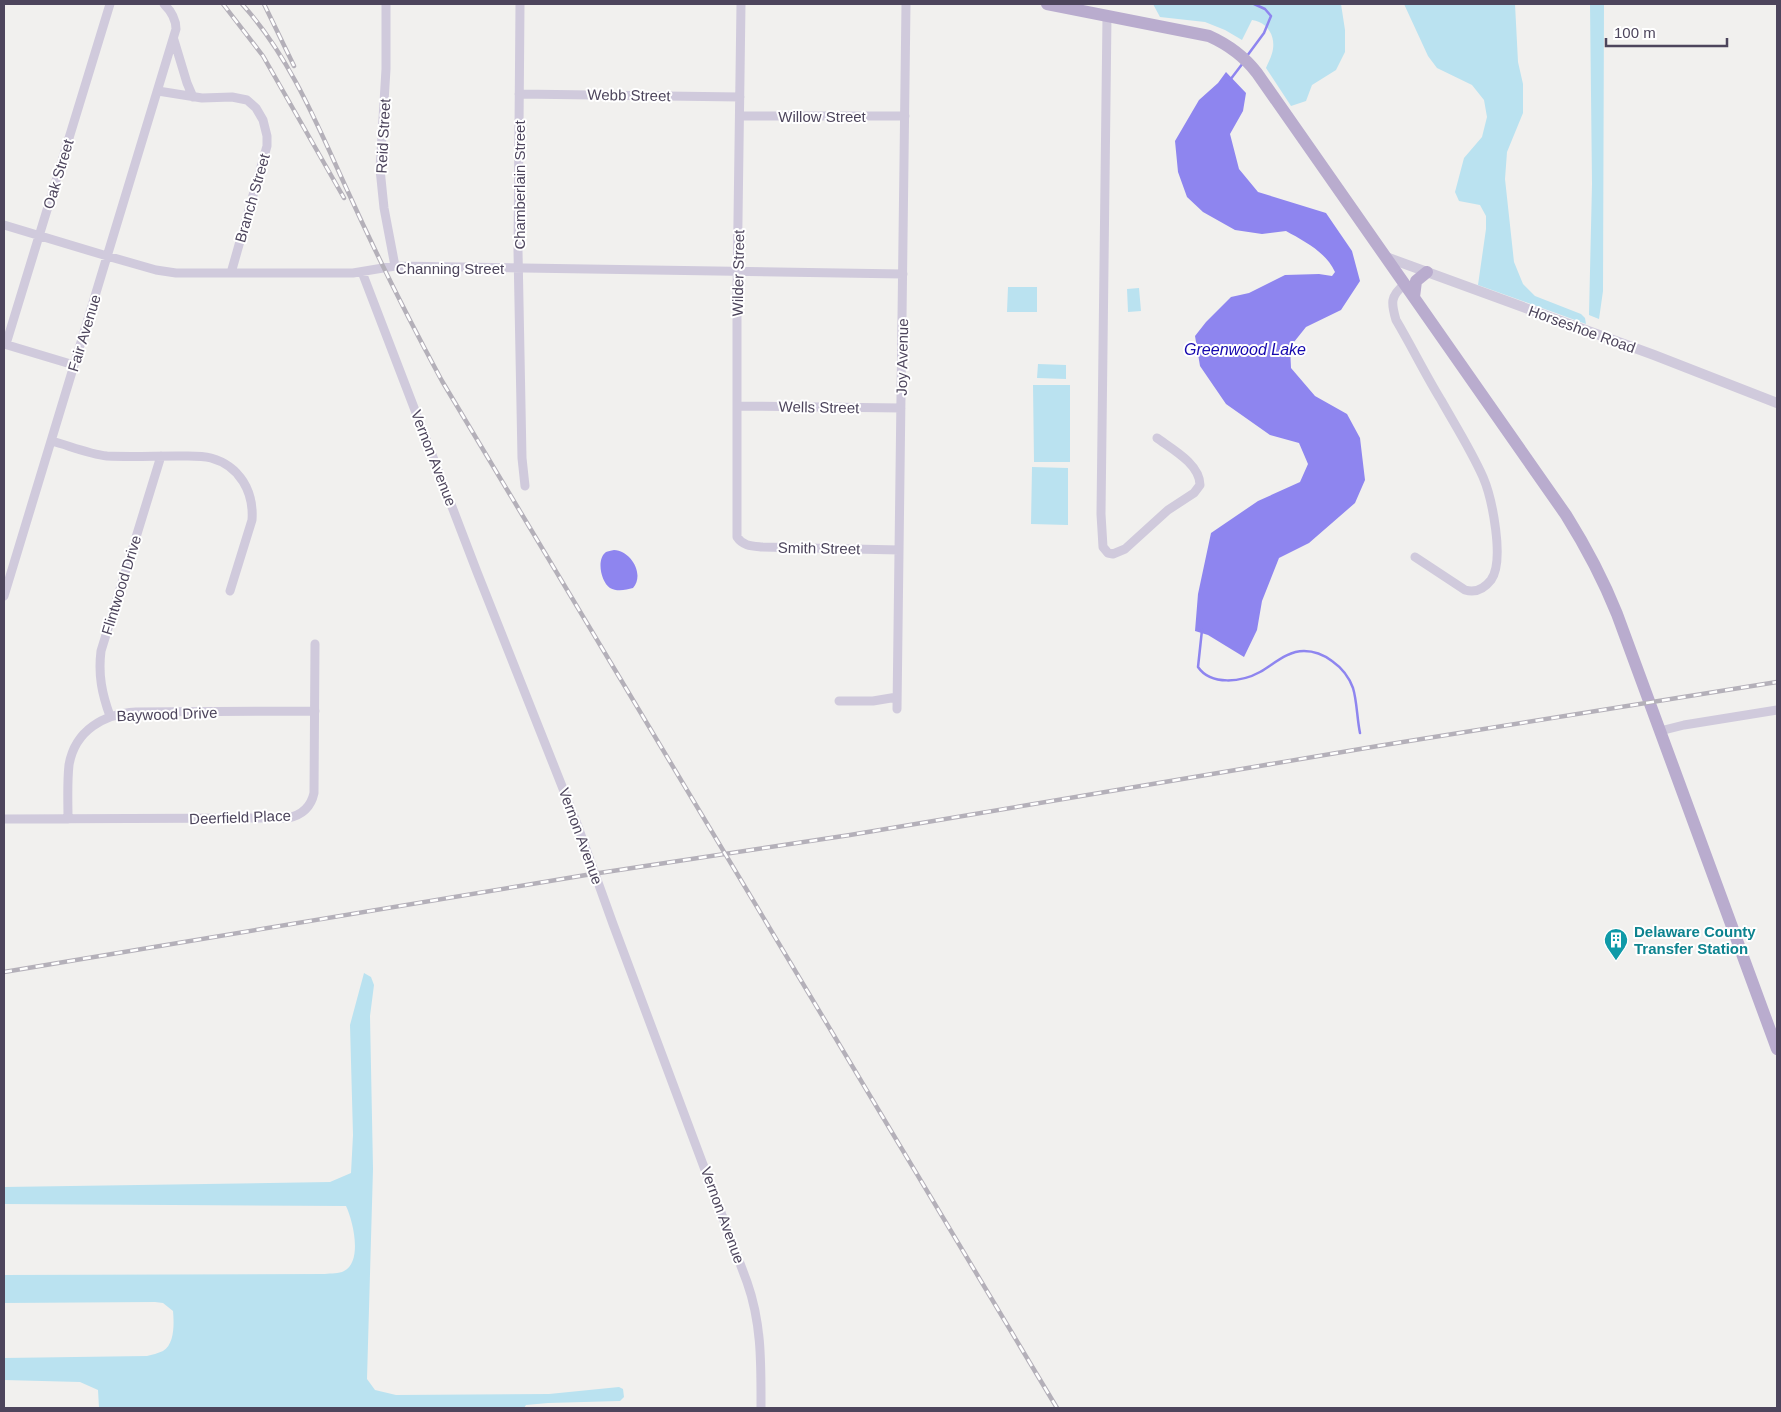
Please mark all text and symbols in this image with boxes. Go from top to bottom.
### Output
scale bar [1606,15,1727,47]
text: 100 m [1614,24,1656,41]
street label: Webb Street [587,86,672,104]
street label: Reid Street [373,97,393,174]
street label: Willow Street [778,108,867,125]
street label: Chamberlain Street [511,120,528,250]
street label: Oak Street [39,136,77,211]
street label: Branch Street [231,151,273,244]
street label: Wilder Street [729,229,747,316]
street label: Channing Street [396,260,505,277]
street label: Fair Avenue [64,292,104,374]
street label: Horseshoe Road [1526,302,1638,356]
street label: Joy Avenue [893,318,911,396]
water label: Greenwood Lake [1184,341,1306,358]
street label: Wells Street [779,398,860,416]
street label: Vernon Avenue [408,408,460,508]
street label: Flintwood Drive [98,533,144,637]
street label: Smith Street [778,539,861,557]
street label: Baywood Drive [116,704,218,724]
street label: Vernon Avenue [556,785,606,887]
street label: Deerfield Place [189,807,291,827]
place label: Delaware County Transfer Station [1634,923,1756,957]
building icon: Delaware County Transfer Station [1603,927,1629,961]
street label: Vernon Avenue [698,1164,748,1266]

